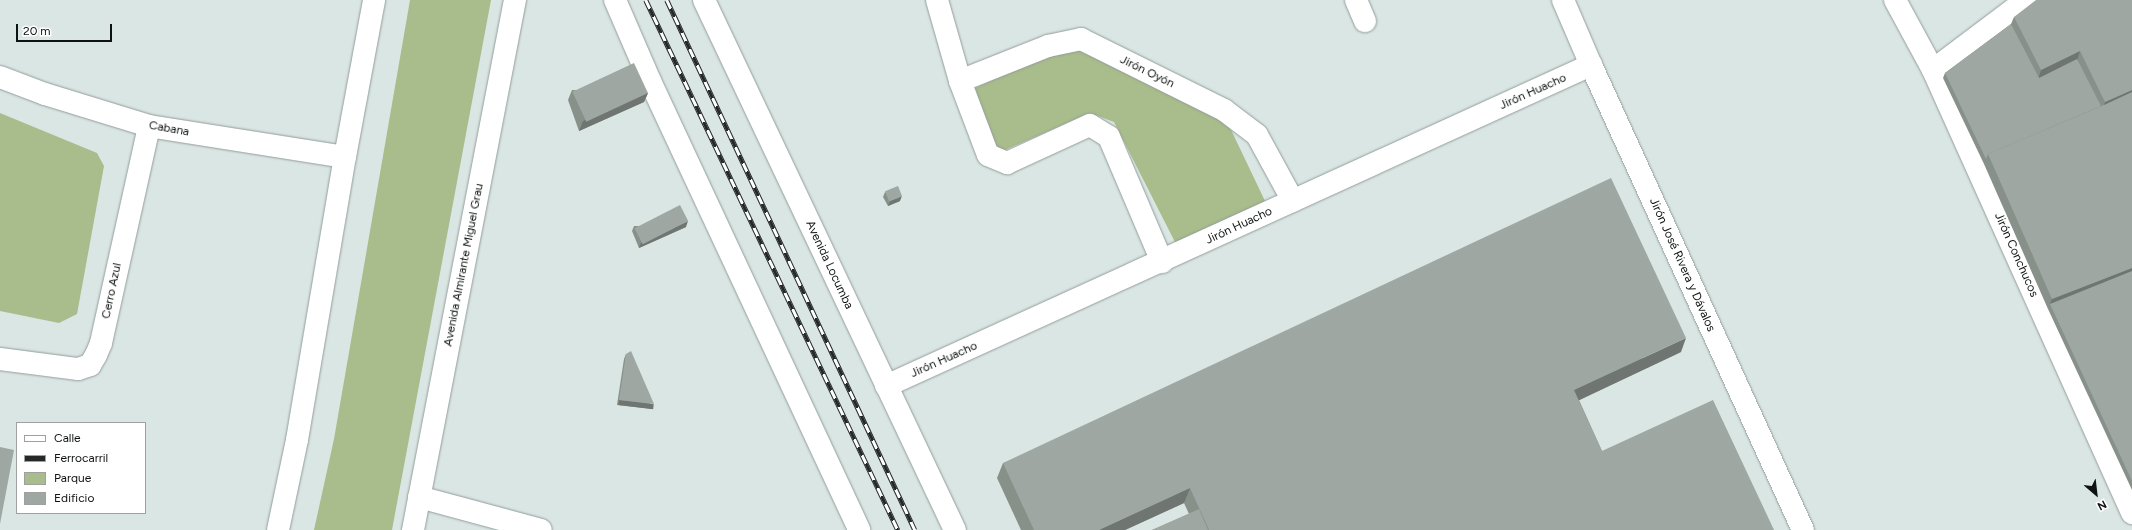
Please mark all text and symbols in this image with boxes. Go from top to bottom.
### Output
scale bar [18,16,114,42]
text: 20 m [23,24,51,38]
street label: Jirón Oyón [1117,53,1177,91]
street label: Jirón Huacho [1497,71,1569,113]
street label: Cabana [148,118,190,140]
street label: Avenida Almirante Miguel Grau [441,182,487,348]
street label: Jirón José Rivera y Dávalos [1646,196,1718,334]
street label: Jirón Huacho [1204,204,1274,248]
street label: Jirón Conchucos [1991,211,2041,299]
street label: Avenida Locumba [802,218,856,312]
street label: Cerro Azul [99,262,125,320]
street label: Jirón Huacho [908,339,980,381]
legend [16,422,146,514]
text: Calle [54,431,81,445]
text: Ferrocarril [54,451,108,465]
text: Parque [54,471,91,485]
north arrow [2076,474,2116,514]
text: Edificio [54,491,94,505]
text: N [2095,497,2109,513]

